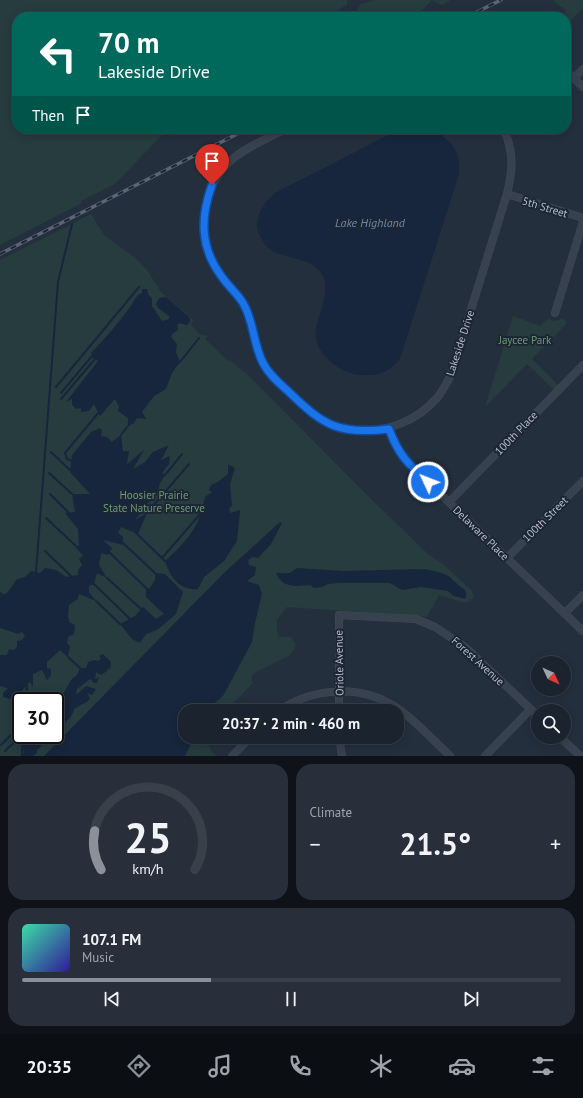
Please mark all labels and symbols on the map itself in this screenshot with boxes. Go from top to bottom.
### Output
pin [195,144,229,185]
street label: 5th Street [521,193,570,221]
water label: Lake Highland [335,215,406,230]
street label: Lakeside Drive [443,308,477,378]
park label: Jaycee Park [498,333,552,347]
street label: 100th Place [492,408,541,458]
position arrow [407,461,449,503]
park label: Hoosier Prairie State Nature Preserve [103,488,205,515]
street label: 100th Street [519,493,571,545]
street label: Delaware Place [450,503,512,563]
street label: Oriole Avenue [331,630,347,696]
street label: Forest Avenue [449,634,508,689]
north arrow [531,656,571,696]
speed limit sign: 30 [12,692,64,744]

